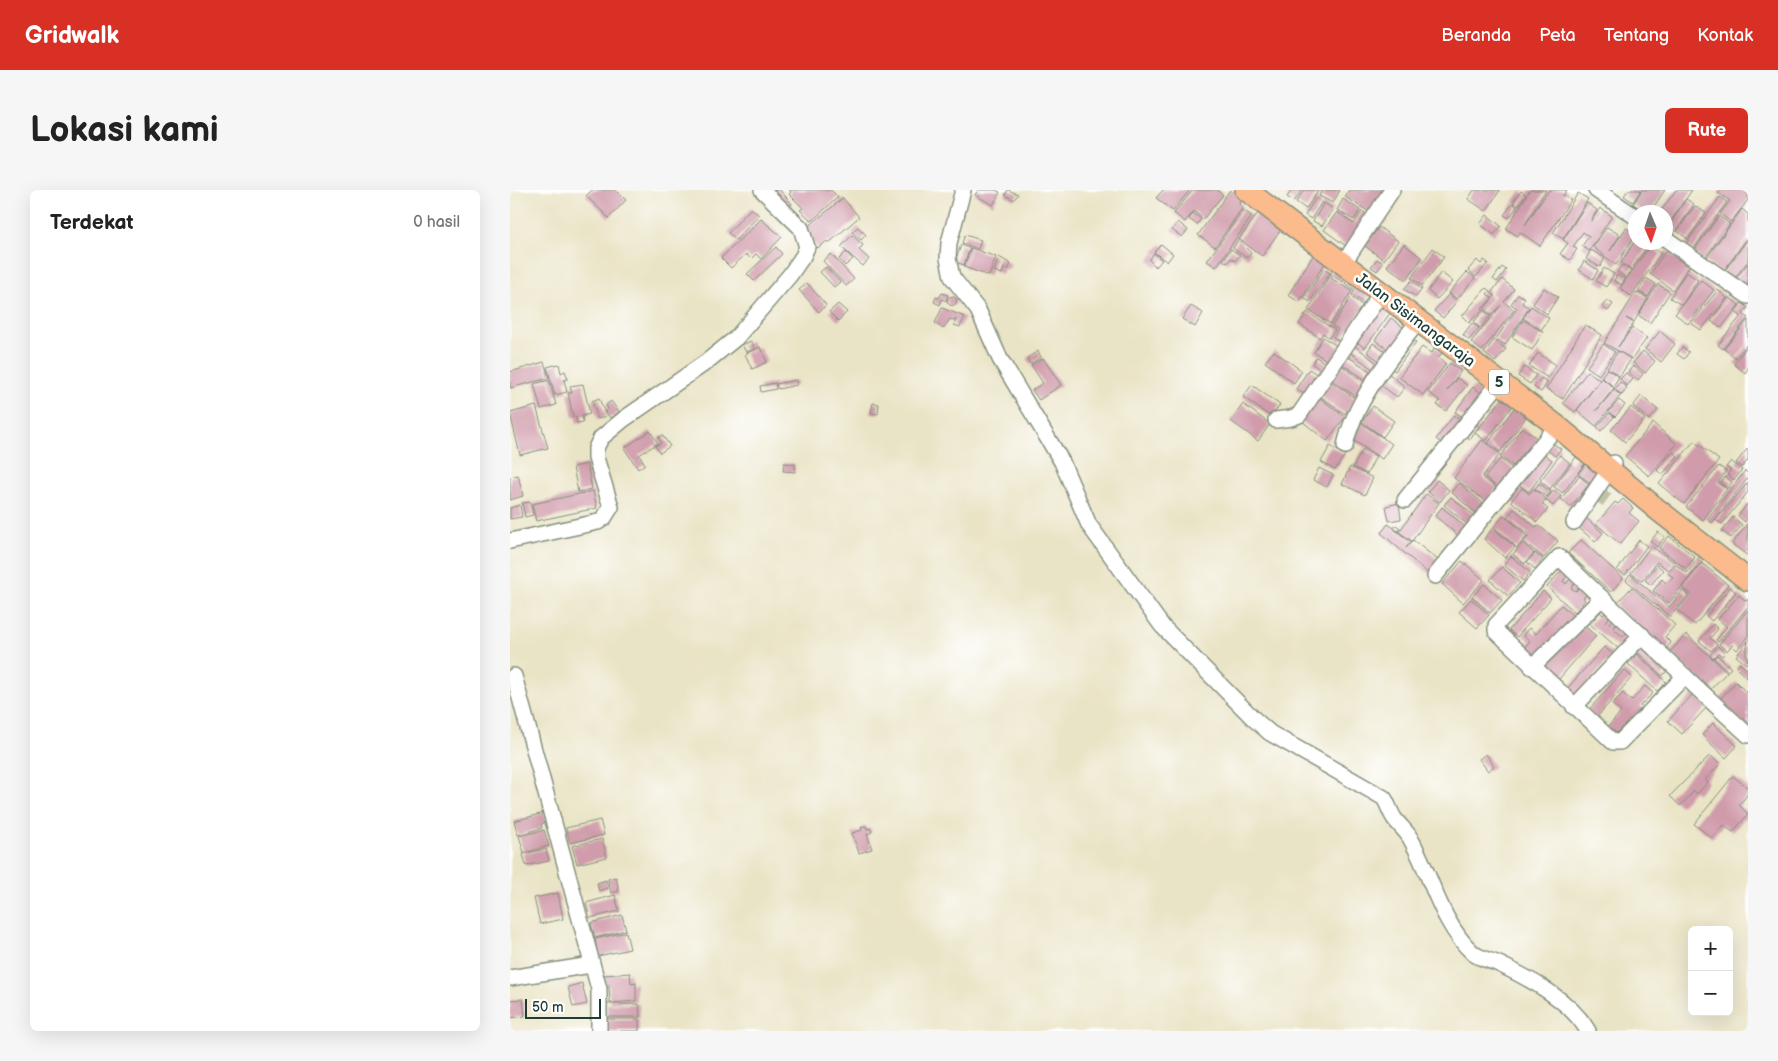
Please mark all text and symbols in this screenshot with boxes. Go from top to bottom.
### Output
text: Gridwalk [25,21,119,50]
text: Beranda [1441,25,1511,46]
text: Peta [1539,25,1576,46]
text: Tentang [1604,25,1669,46]
text: Kontak [1697,25,1753,46]
button: Rute [1665,108,1748,153]
text: Lokasi kami [30,109,219,152]
north arrow [1628,205,1673,250]
text: Terdekat [50,210,134,235]
text: 0 hasil [413,213,460,232]
street label: Jalan Sisimangaraja [1352,269,1479,371]
road number: 5 [1489,370,1509,394]
map controls [1688,926,1733,1016]
button: + [1688,926,1733,971]
button: − [1688,971,1733,1016]
scale bar [525,996,601,1019]
text: 50 m [532,999,564,1016]

